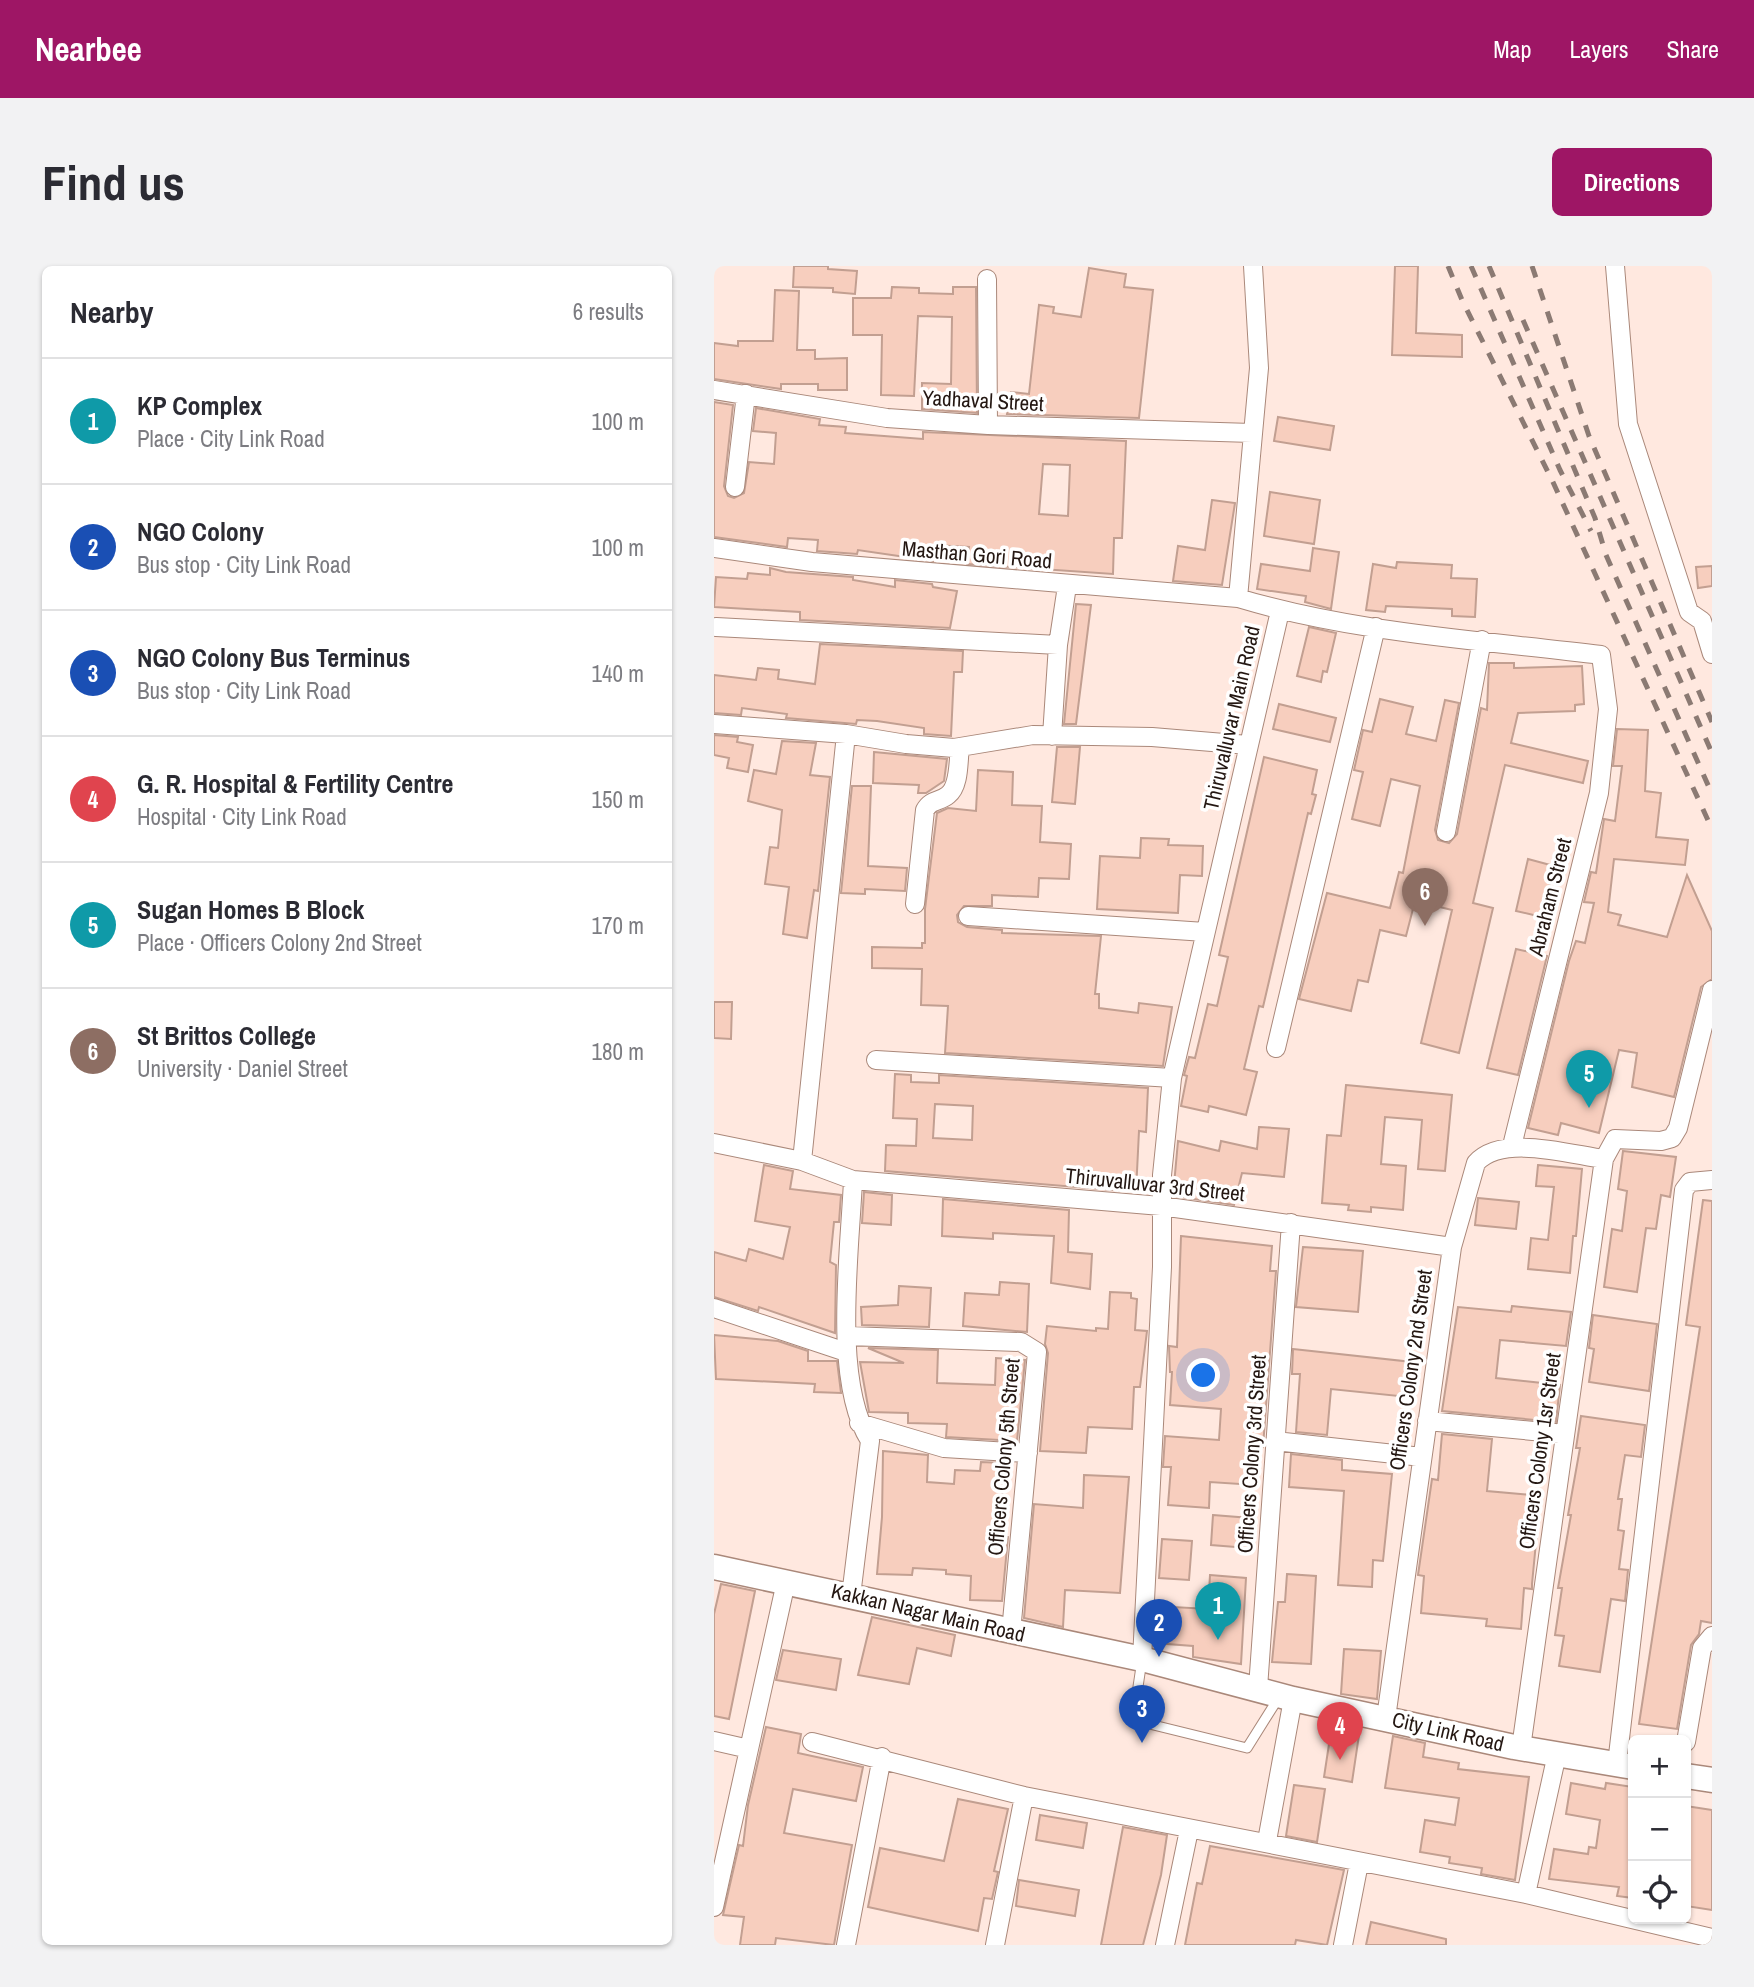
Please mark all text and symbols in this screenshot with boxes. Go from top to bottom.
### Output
text: Nearbee [35,27,142,71]
text: Map [1493,33,1531,65]
text: Layers [1569,33,1628,65]
text: Share [1666,33,1719,65]
button: Directions [1552,148,1712,216]
text: Find us [42,149,185,215]
text: Nearby [70,292,153,332]
text: 6 results [573,296,644,327]
street label: Yadhaval Street [922,383,1045,418]
text: KP Complex [137,388,262,423]
text: 1 [88,406,98,437]
text: 100 m [592,406,644,437]
text: Place · City Link Road [137,423,325,454]
text: NGO Colony [137,514,264,549]
text: 2 [88,532,98,563]
text: 100 m [592,532,644,563]
street label: Masthan Gori Road [901,534,1053,575]
text: Bus stop · City Link Road [137,549,351,580]
street label: Thiruvalluvar Main Road [1196,623,1267,813]
text: NGO Colony Bus Terminus [137,640,410,675]
text: 3 [88,658,98,689]
text: 140 m [592,658,644,689]
text: Bus stop · City Link Road [137,675,351,706]
text: G. R. Hospital & Fertility Centre [137,766,453,801]
text: 4 [88,784,98,815]
text: 150 m [592,784,644,815]
text: Hospital · City Link Road [137,801,347,832]
street label: Abraham Street [1521,835,1578,960]
pin: 6 [1402,868,1448,926]
text: Sugan Homes B Block [137,892,364,927]
text: 5 [88,910,98,941]
text: 170 m [592,910,644,941]
text: Place · Officers Colony 2nd Street [137,927,422,958]
text: St Brittos College [137,1018,316,1053]
text: 6 [88,1036,98,1067]
text: 180 m [592,1036,644,1067]
pin: 5 [1566,1050,1612,1108]
text: University · Daniel Street [137,1053,348,1084]
street label: Thiruvalluvar 3rd Street [1064,1161,1246,1208]
street label: Officers Colony 2nd Street [1382,1267,1439,1472]
street label: Officers Colony 1sr Street [1511,1351,1568,1551]
street label: Officers Colony 3rd Street [1230,1354,1273,1554]
street label: Officers Colony 5th Street [980,1357,1027,1557]
your location [1186,1358,1220,1392]
street label: Kakkan Nagar Main Road [828,1576,1028,1649]
pin: 1 [1195,1582,1241,1640]
pin: 2 [1136,1599,1182,1657]
pin: 3 [1119,1685,1165,1743]
pin: 4 [1317,1702,1363,1760]
street label: City Link Road [1389,1705,1507,1758]
map controls [1628,1735,1691,1924]
button: + [1628,1735,1691,1798]
button: − [1628,1798,1691,1861]
button: locate [1628,1861,1691,1924]

